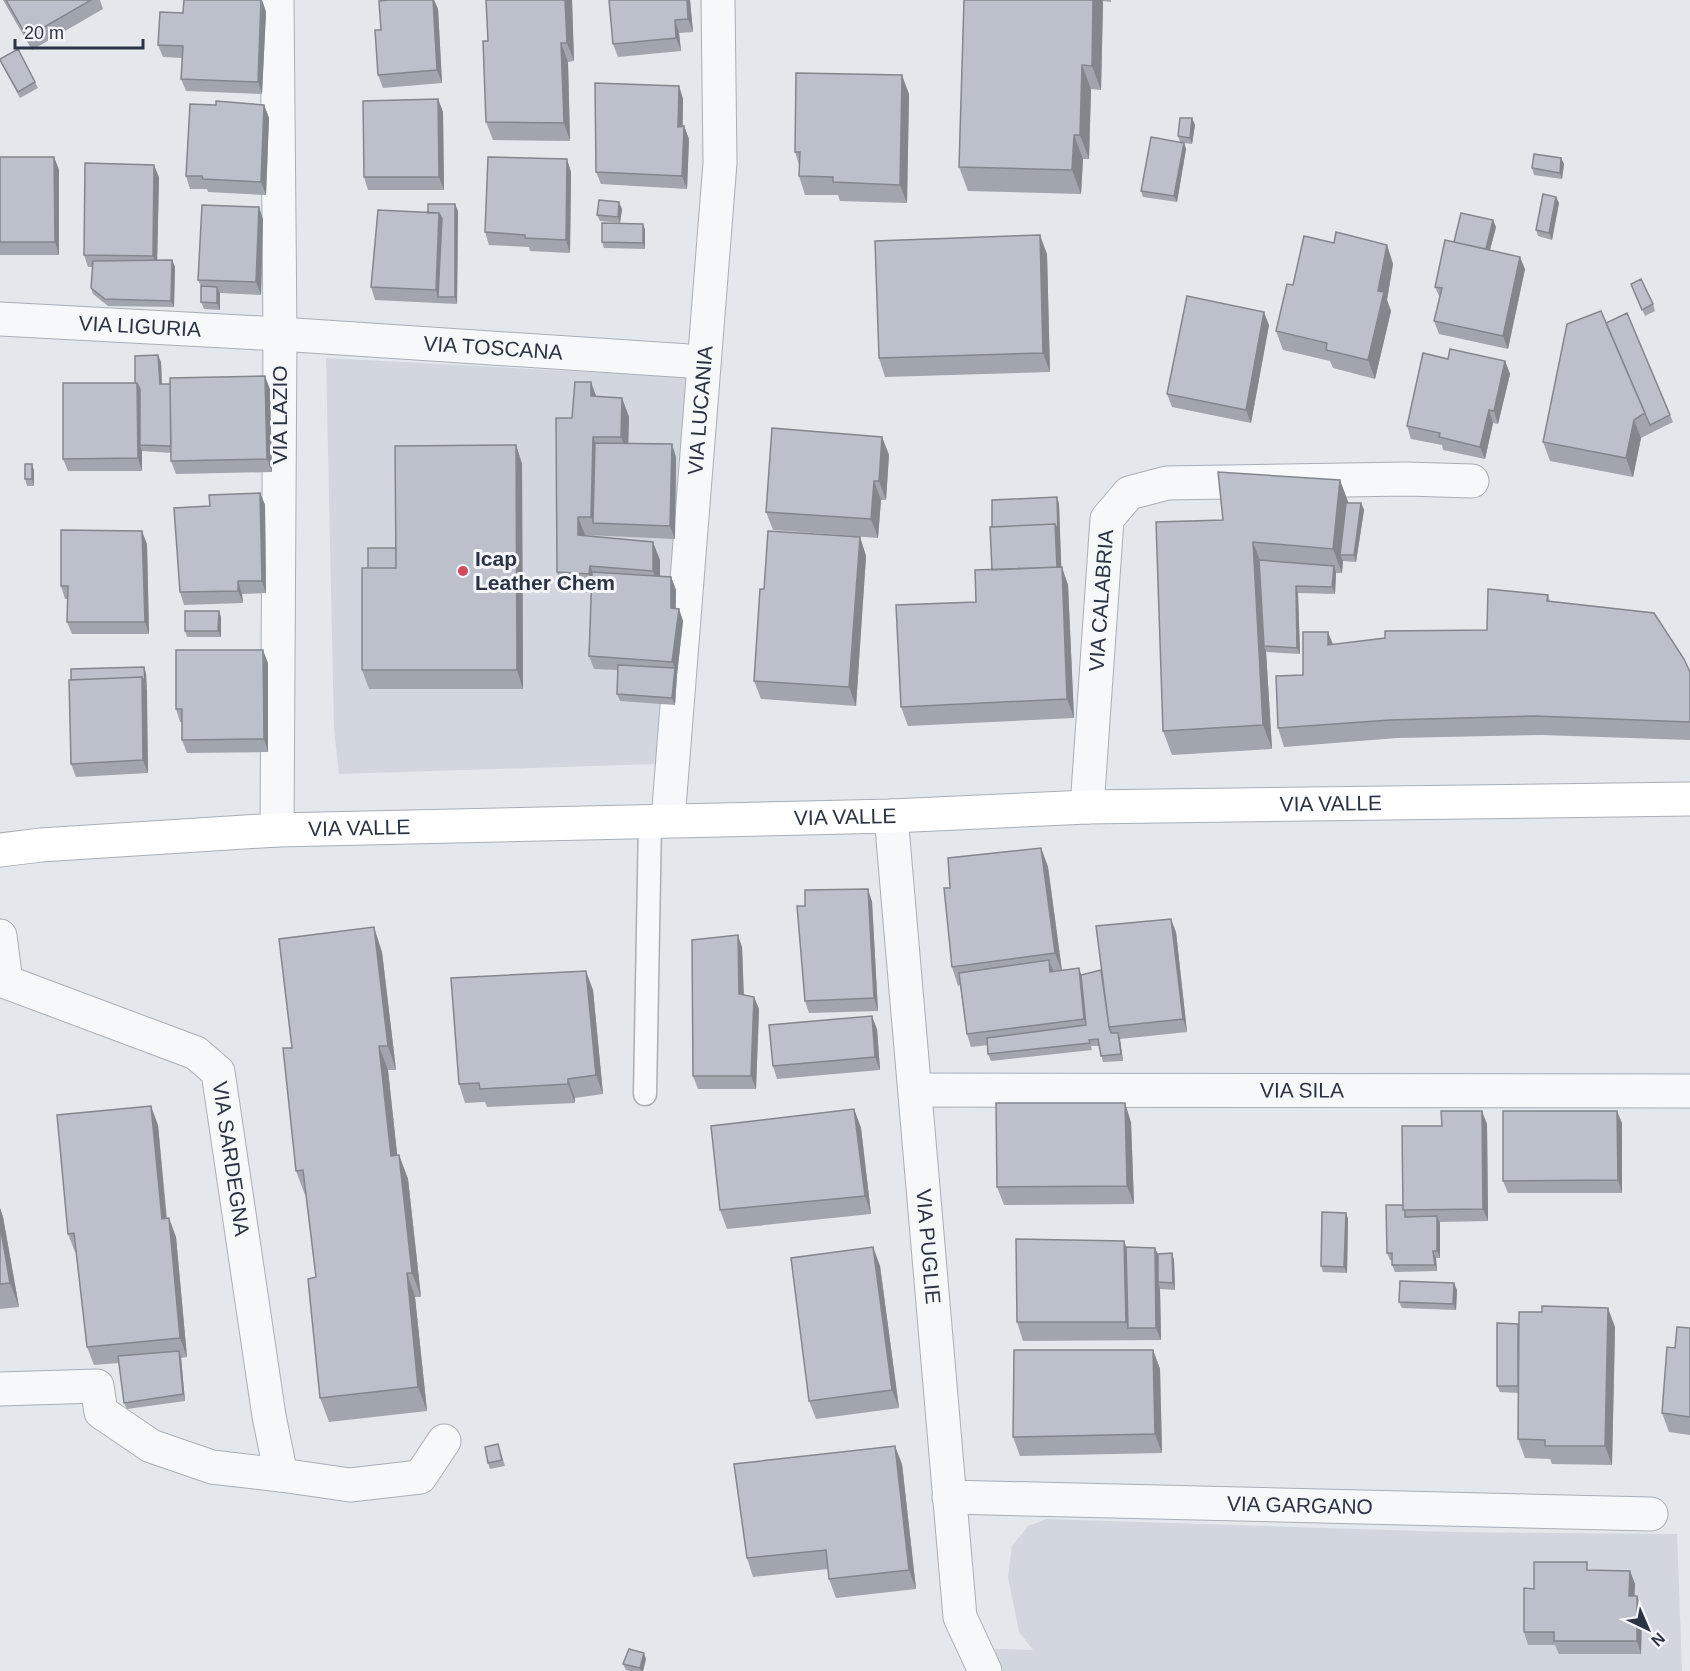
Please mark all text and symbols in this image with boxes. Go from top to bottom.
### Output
scale bar [15,12,142,50]
text: 20 m [24,23,64,43]
street label: VIA LIGURIA [78,311,202,341]
street label: VIA TOSCANA [423,332,563,364]
street label: VIA LUCANIA [683,345,717,476]
street label: VIA LAZIO [268,365,291,465]
street label: VIA CALABRIA [1084,529,1117,672]
place label: Icap Leather Chem [475,547,615,594]
marker: Icap Leather Chem [456,564,470,578]
street label: VIA VALLE [1279,791,1382,815]
street label: VIA VALLE [794,804,897,829]
street label: VIA VALLE [308,815,411,840]
street label: VIA SILA [1260,1078,1344,1102]
street label: VIA SARDEGNA [209,1080,254,1238]
street label: VIA PUGLIE [912,1188,945,1305]
street label: VIA GARGANO [1227,1492,1373,1518]
north arrow [1618,1599,1678,1659]
text: N [1648,1629,1668,1650]

